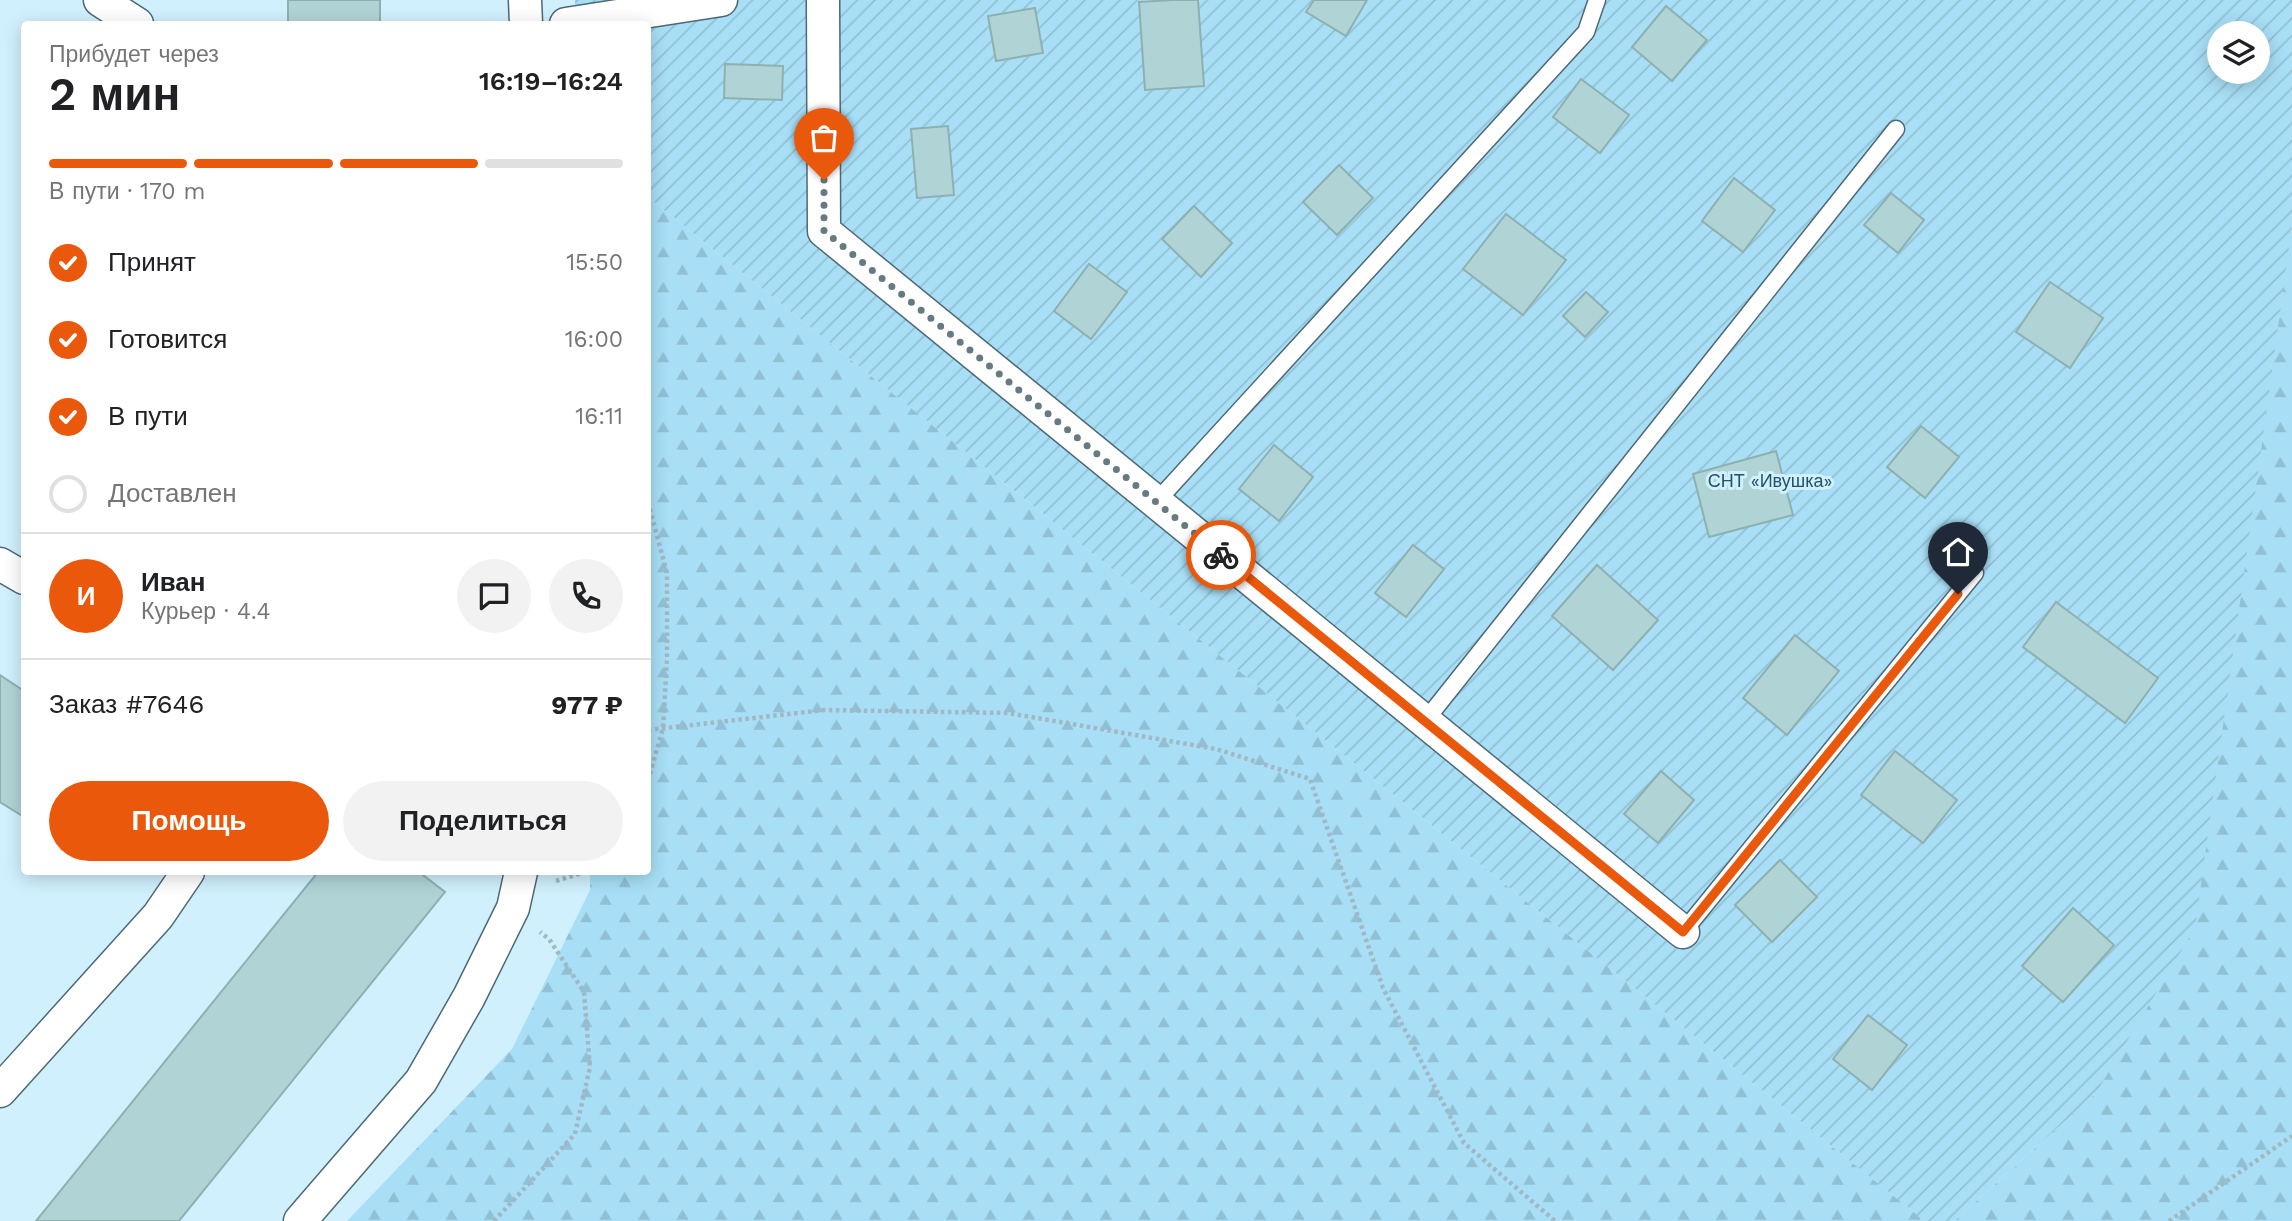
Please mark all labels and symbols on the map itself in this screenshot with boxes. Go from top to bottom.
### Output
pin [794,108,854,180]
park label: СНТ «Ивушка» [1708,470,1832,491]
courier [1186,520,1256,590]
pin [1928,522,1988,594]

